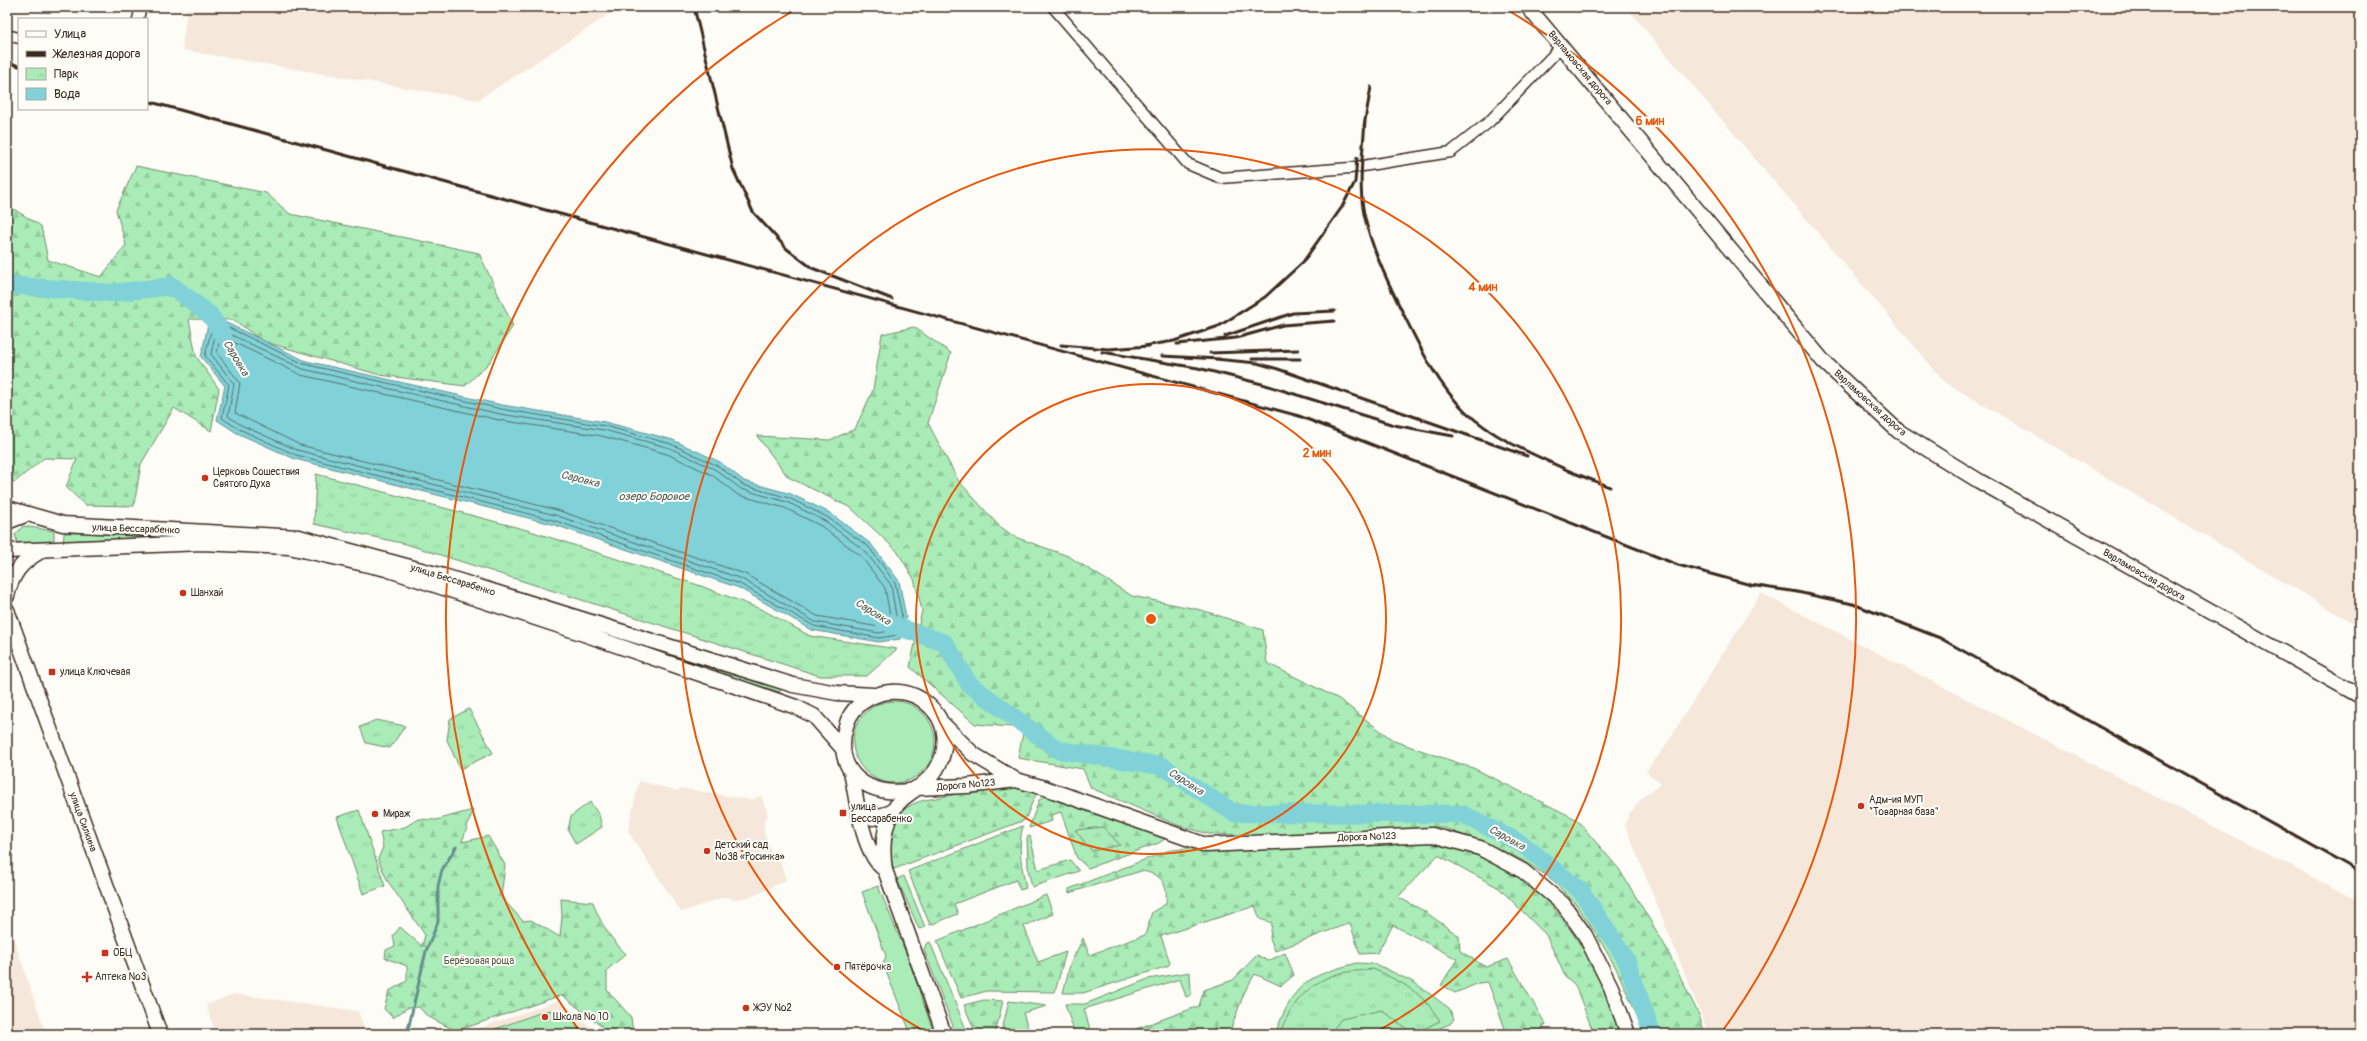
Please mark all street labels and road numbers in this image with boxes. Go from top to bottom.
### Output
street label: Варламовская дорога [1545,28,1615,108]
street label: Варламовская дорога [1831,367,1909,439]
street label: улица Бессарабенко [91,521,181,537]
street label: Варламовская дорога [2101,547,2188,604]
street label: улица Бессарабенко [408,561,497,599]
street label: Дорога №123 [935,776,996,794]
street label: улица Силкина [66,790,99,854]
street label: Дорога №123 [1337,830,1397,844]

